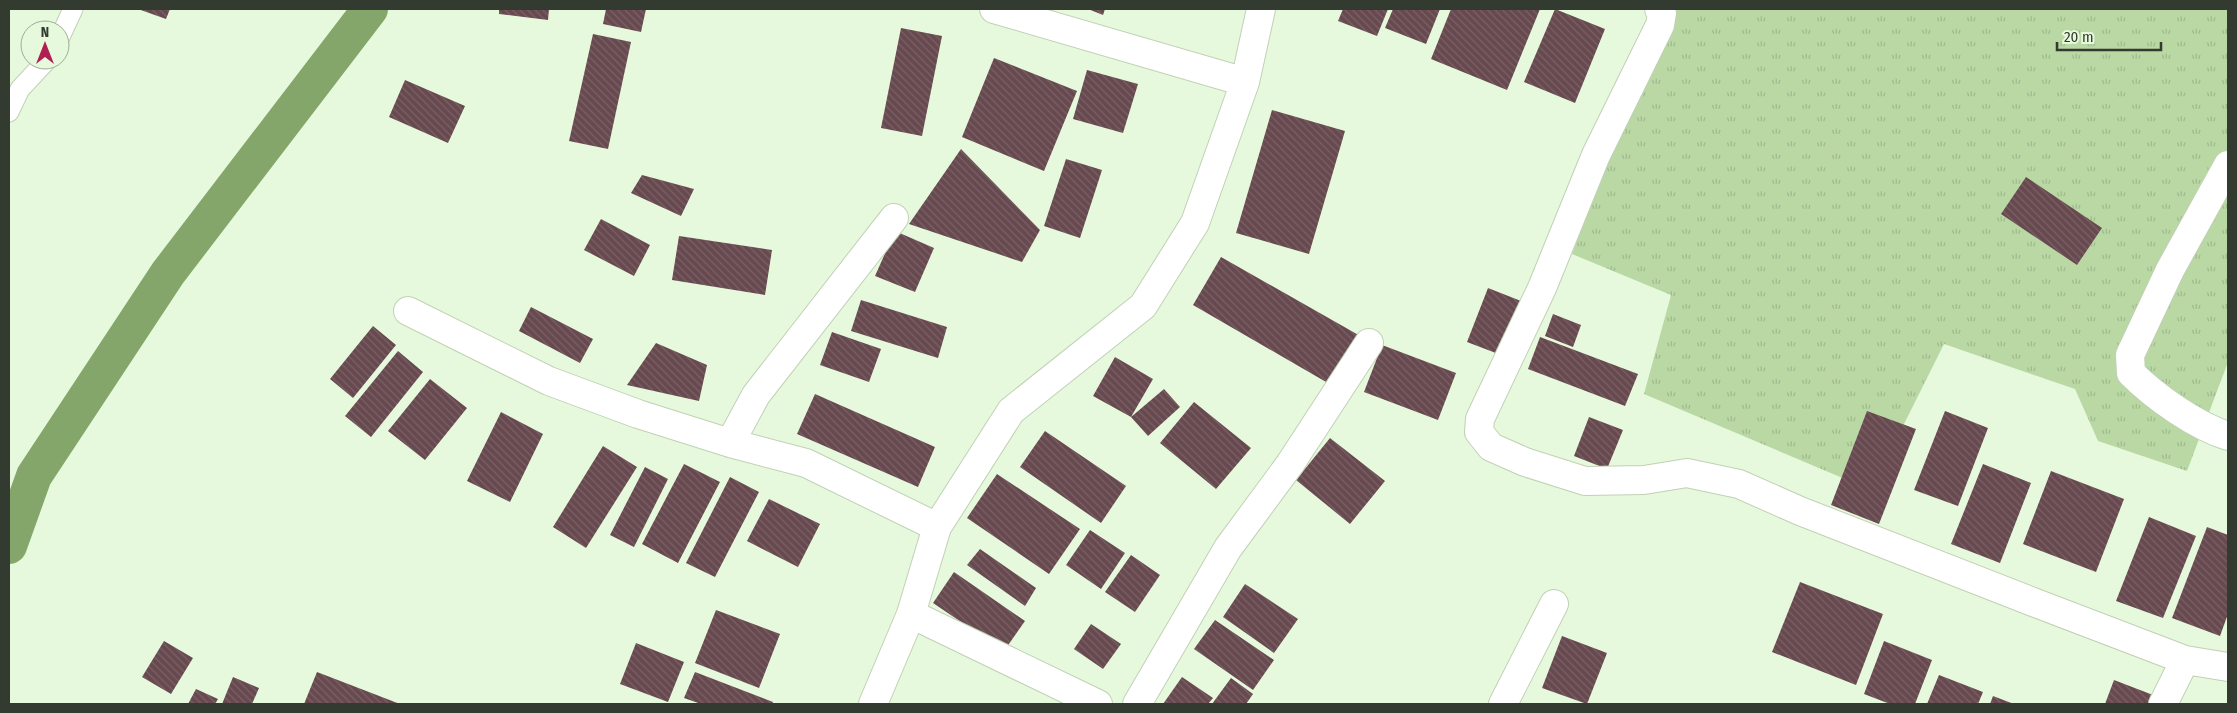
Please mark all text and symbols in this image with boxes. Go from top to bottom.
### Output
north arrow [20,20,70,70]
scale bar [2057,20,2161,52]
text: N [41,24,49,41]
text: 20 m [2064,28,2094,46]

